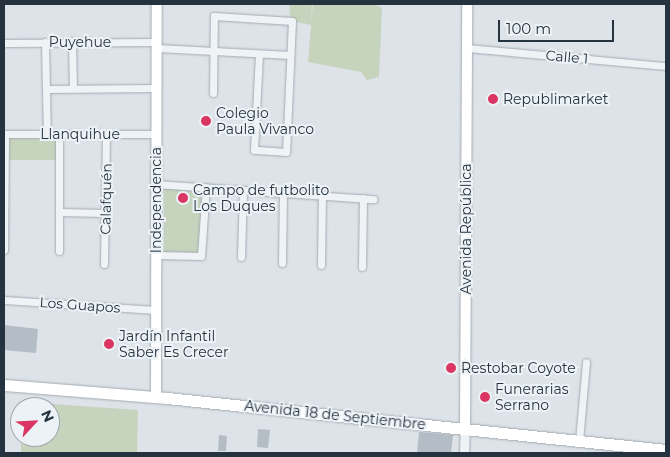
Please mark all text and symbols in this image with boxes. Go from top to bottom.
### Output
scale bar [500,10,616,42]
text: 100 m [506,19,551,38]
street label: Puyehue [49,34,111,50]
street label: Calle 1 [545,47,589,67]
place label: Republimarket [503,91,608,107]
marker: Republimarket [487,93,499,105]
place label: Colegio Paula Vivanco [216,105,314,138]
marker: Colegio Paula Vivanco [200,115,212,127]
street label: Llanquihue [40,126,120,142]
street label: Independencia [148,147,164,253]
street label: Calafquén [97,163,115,235]
street label: Avenida República [458,164,474,294]
place label: Campo de futbolito Los Duques [193,182,329,214]
marker: Campo de futbolito Los Duques [177,192,189,204]
street label: Los Guapos [39,294,121,316]
place label: Jardín Infantil Saber Es Crecer [119,328,229,361]
marker: Jardín Infantil Saber Es Crecer [103,338,115,350]
place label: Restobar Coyote [461,360,576,376]
marker: Restobar Coyote [445,362,457,374]
place label: Funerarias Serrano [495,381,569,414]
marker: Funerarias Serrano [479,391,491,403]
north arrow [10,397,60,447]
street label: Avenida 18 de Septiembre [244,397,426,433]
text: N [37,407,58,425]

